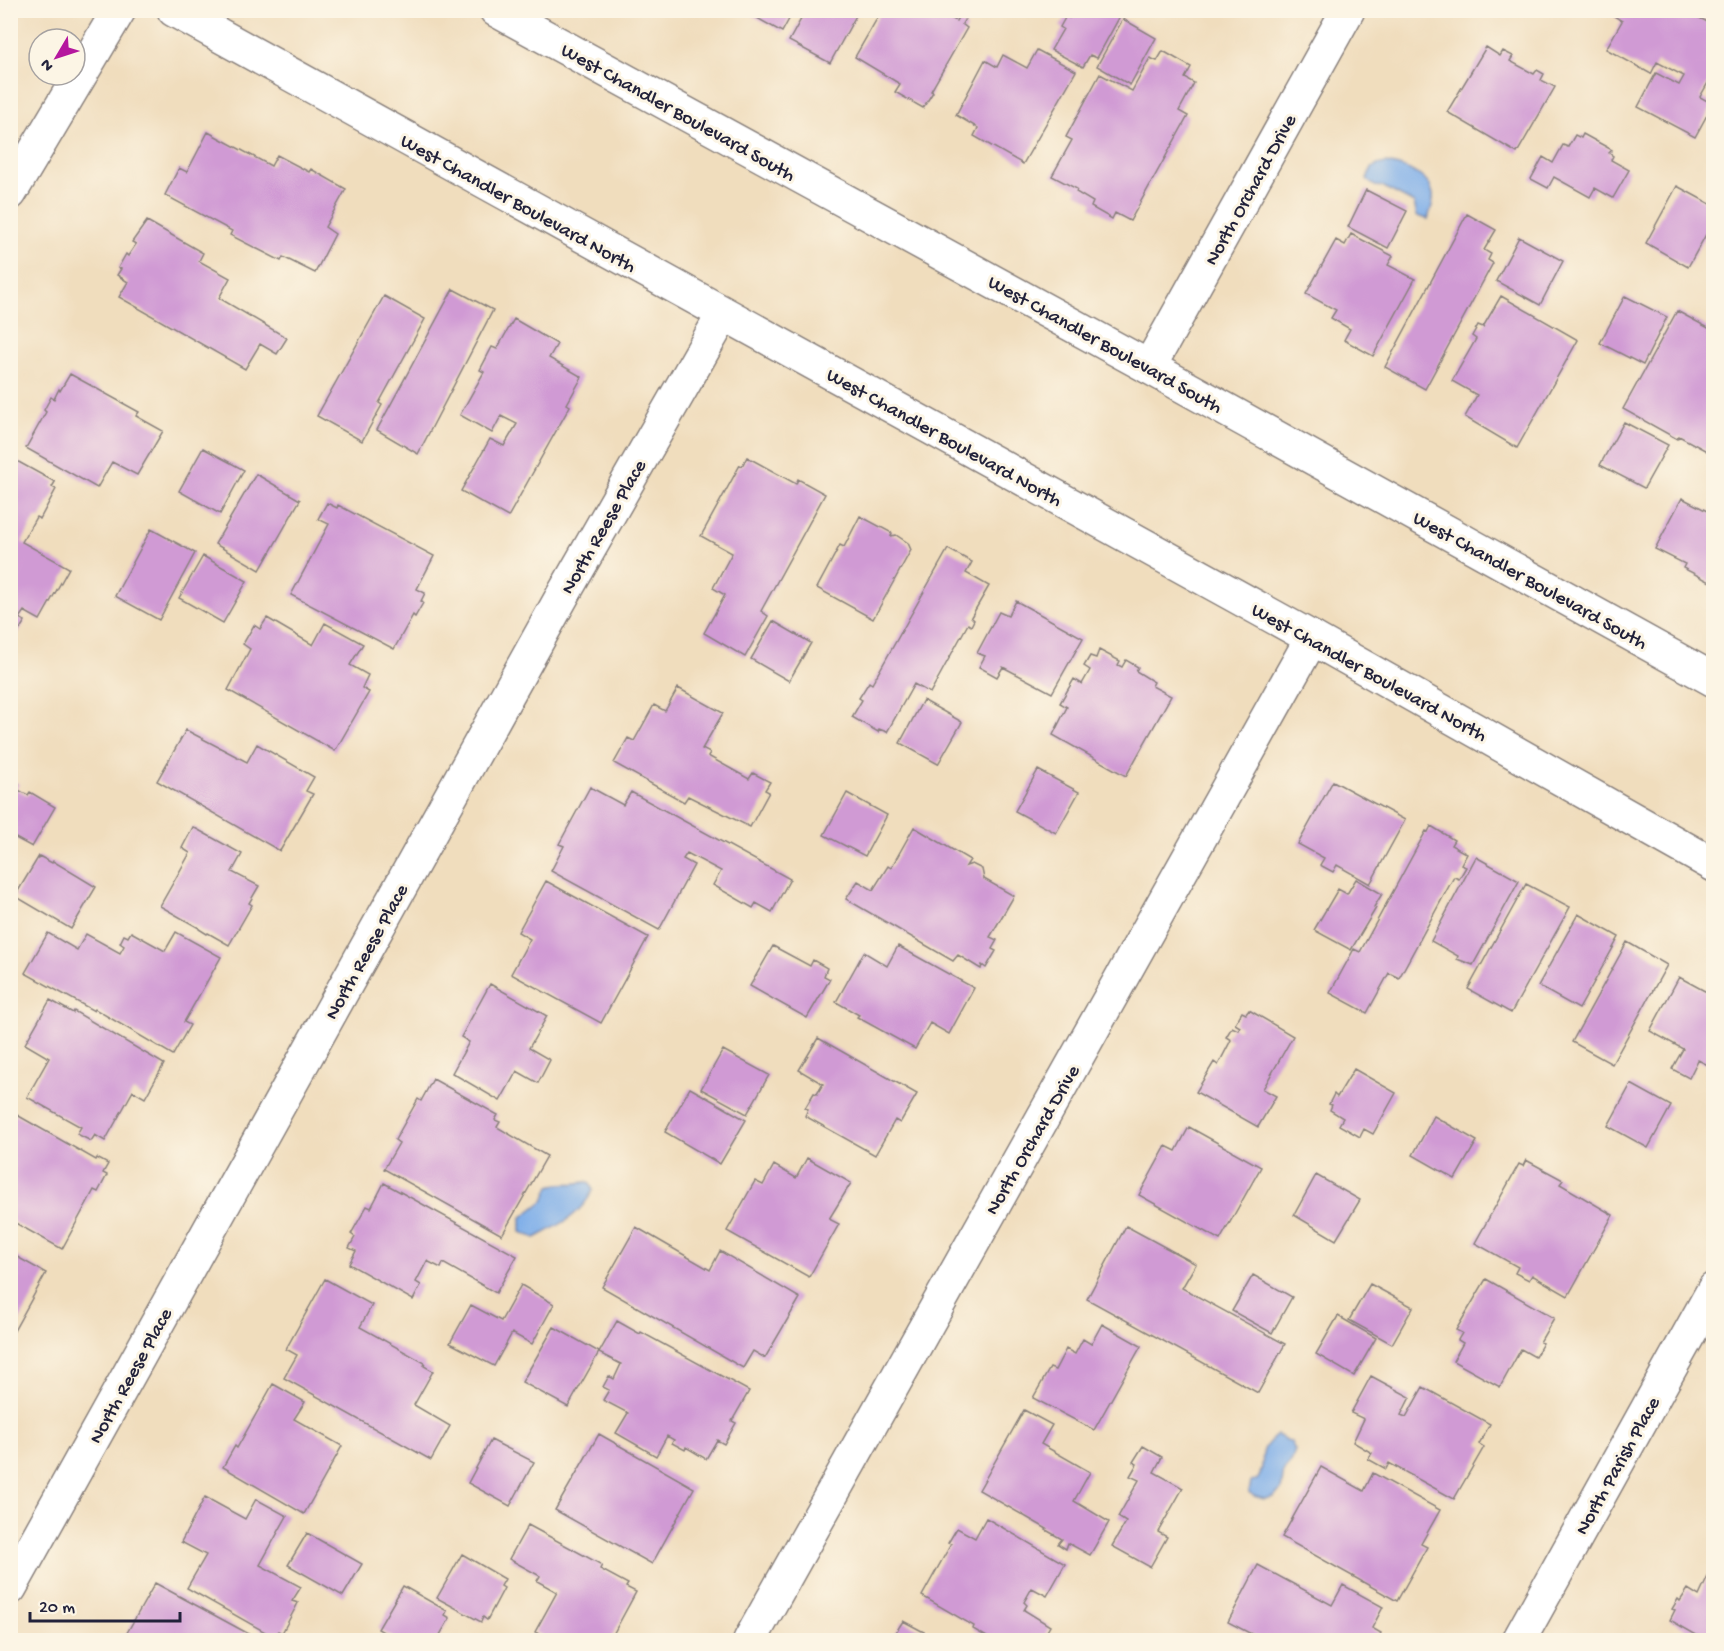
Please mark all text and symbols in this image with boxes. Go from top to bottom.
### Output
north arrow [27,27,87,87]
street label: West Chandler Boulevard South [556,40,799,188]
text: N [37,54,59,74]
street label: North Orchard Drive [1201,111,1303,270]
street label: West Chandler Boulevard North [396,131,639,280]
street label: West Chandler Boulevard South [983,272,1226,420]
street label: West Chandler Boulevard North [822,365,1065,514]
street label: North Reese Place [557,456,653,599]
street label: West Chandler Boulevard South [1408,508,1651,656]
street label: West Chandler Boulevard North [1247,600,1490,749]
street label: North Reese Place [321,880,415,1024]
street label: North Orchard Drive [982,1061,1087,1220]
street label: North Reese Place [85,1304,179,1448]
street label: North Parish Place [1572,1393,1667,1540]
scale bar [30,1585,180,1623]
text: 20 m [39,1598,75,1619]

